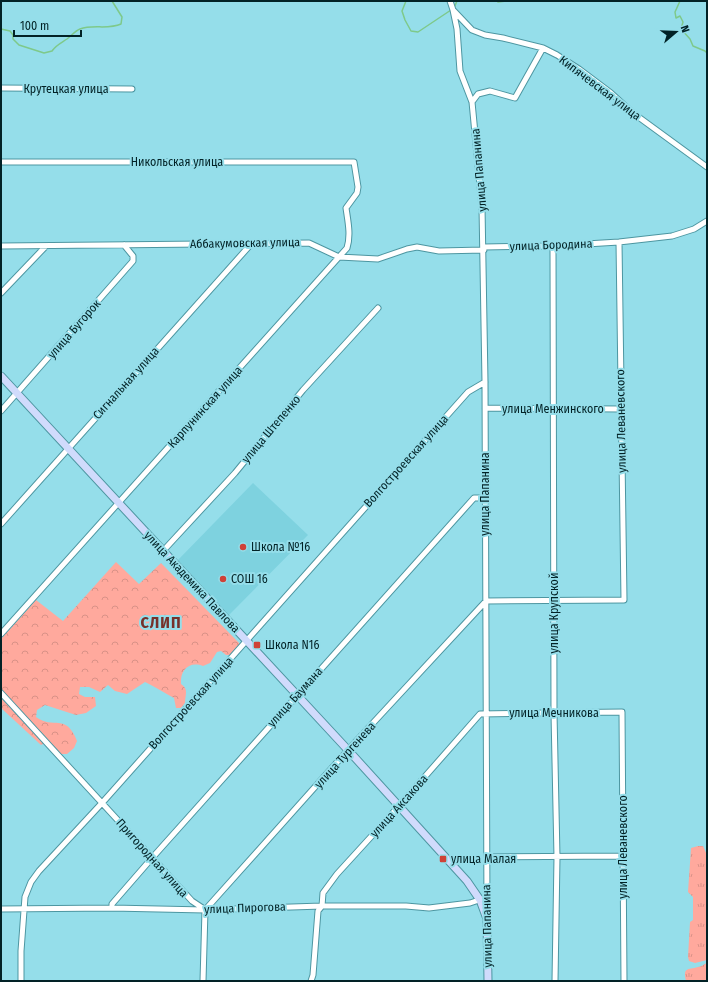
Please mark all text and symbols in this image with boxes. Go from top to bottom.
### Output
scale bar [14,12,81,38]
north arrow [656,12,696,52]
text: 100 m [20,19,49,33]
text: N [678,24,692,34]
street label: Кипячевская улица [557,53,644,123]
street label: Крутецкая улица [23,82,109,96]
street label: улица Папанина [468,128,490,212]
street label: Никольская улица [131,155,223,169]
street label: Аббакумовская улица [190,235,300,251]
street label: улица Бородина [509,237,593,253]
street label: улица Бугорок [45,296,104,361]
street label: Сигнальная улица [90,344,162,422]
street label: Карпунинская улица [165,363,245,451]
street label: улица Леваневского [613,369,629,473]
street label: улица Штепенко [239,392,303,466]
street label: улица Менжинского [502,402,604,416]
street label: Волгостроевская улица [361,412,451,510]
street label: улица Папанина [478,452,492,536]
street label: улица Академика Павлова [141,528,243,636]
place label: Школа №16 [251,540,310,554]
marker: Школа №16 [238,542,248,552]
place label: СОШ 16 [231,572,268,586]
street label: улица Крупской [547,573,561,653]
marker: СОШ 16 [218,574,228,584]
district label: СЛИП [140,613,182,632]
place label: Школа N16 [265,638,319,652]
marker: Школа N16 [252,640,262,650]
street label: Волгостроевская улица [146,654,236,752]
street label: улица Баумана [264,664,326,730]
street label: улица Мечникова [509,706,599,720]
street label: улица Тургенева [312,719,378,791]
street label: улица Аксакова [367,772,431,840]
street label: улица Леваневского [616,795,630,899]
street label: Пригородная улица [113,816,191,900]
place label: улица Малая [451,852,516,866]
marker: улица Малая [438,854,448,864]
street label: улица Папанина [479,884,495,968]
street label: улица Пирогова [204,900,286,916]

